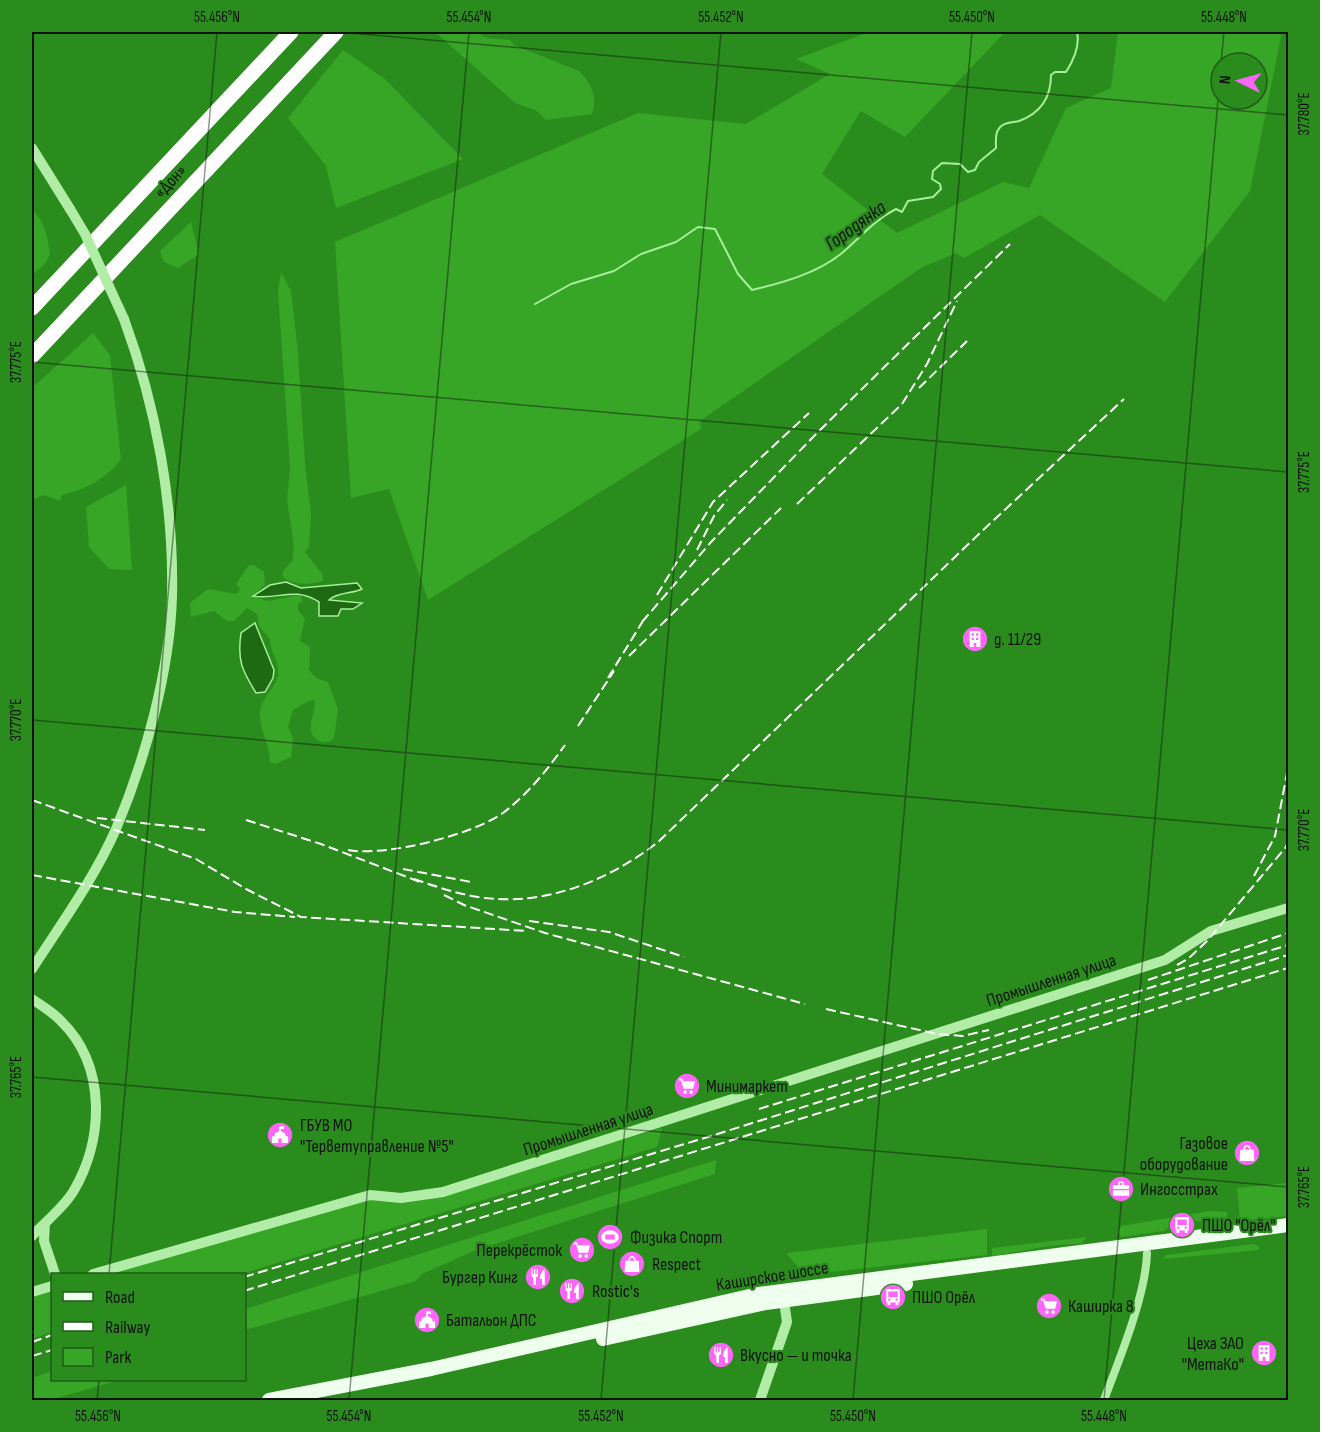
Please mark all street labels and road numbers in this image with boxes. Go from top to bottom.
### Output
street label: «Дон» [150,160,191,202]
street label: Промышленная улица [984,950,1119,1011]
street label: Промышленная улица [521,1099,656,1160]
street label: Каширское шоссе [715,1257,830,1296]

